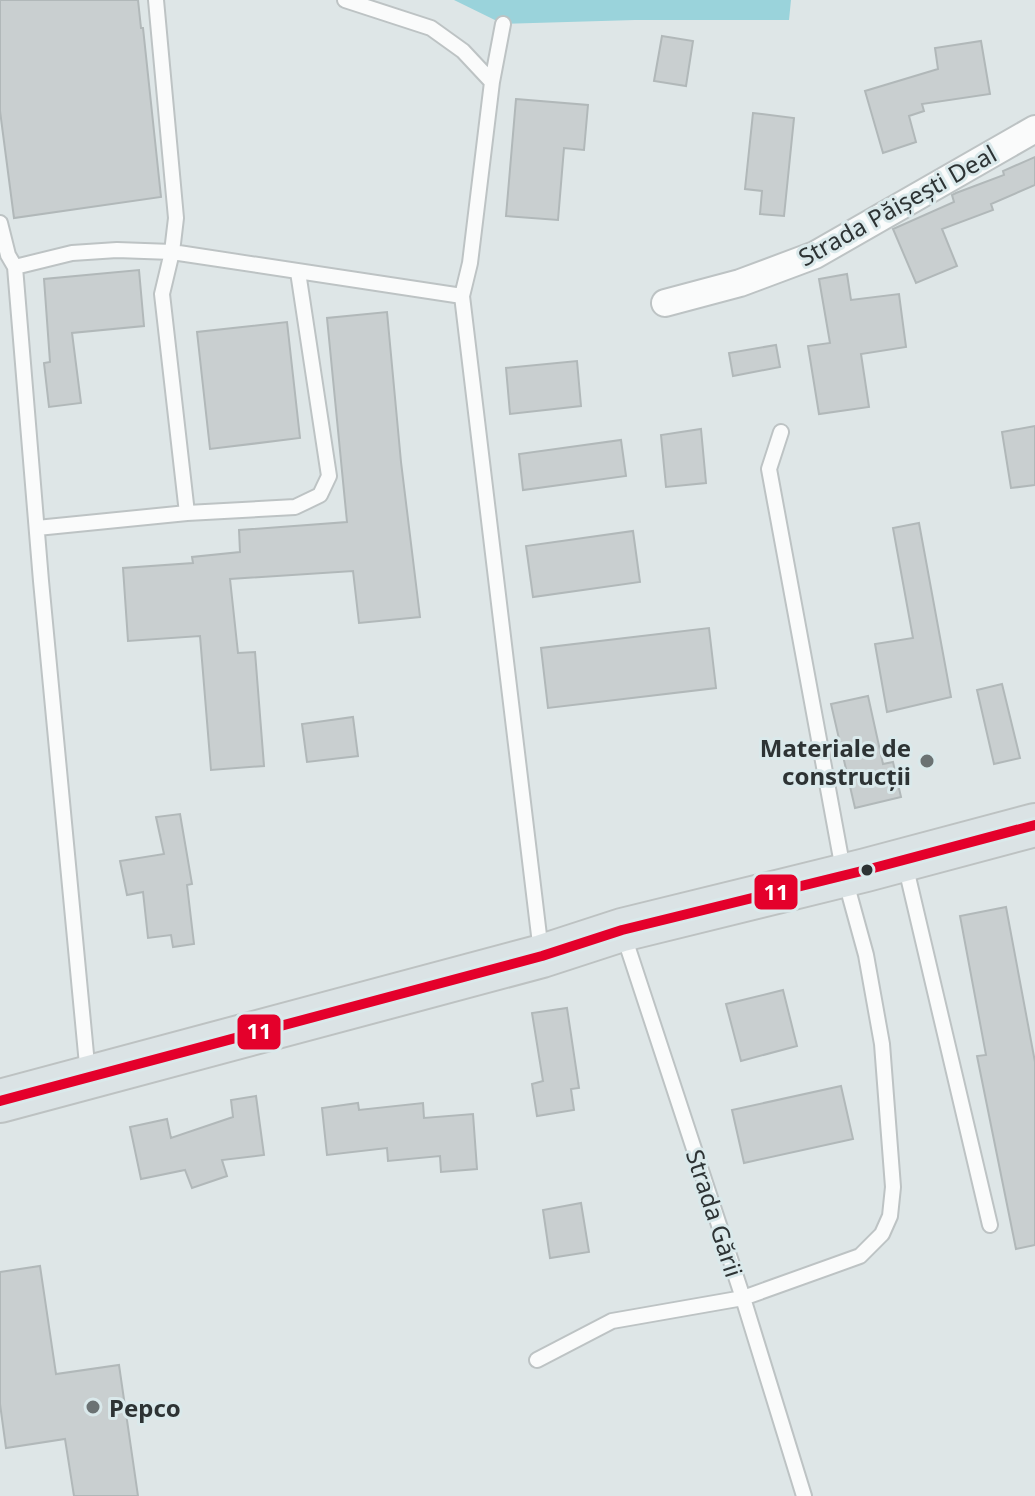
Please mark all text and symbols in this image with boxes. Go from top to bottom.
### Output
street label: Strada Păișești Deal [792,137,1002,273]
place label: Materiale de construcții [760,731,911,792]
marker: Materiale de construcții [918,752,936,770]
unlabelled marker [859,862,875,878]
line badge: 11 [753,873,799,911]
text: 11 [763,876,789,906]
line badge: 11 [236,1013,282,1051]
text: 11 [246,1015,272,1045]
street label: Strada Gării [679,1145,751,1281]
place label: Pepco [109,1391,181,1424]
marker: Pepco [84,1398,102,1416]

